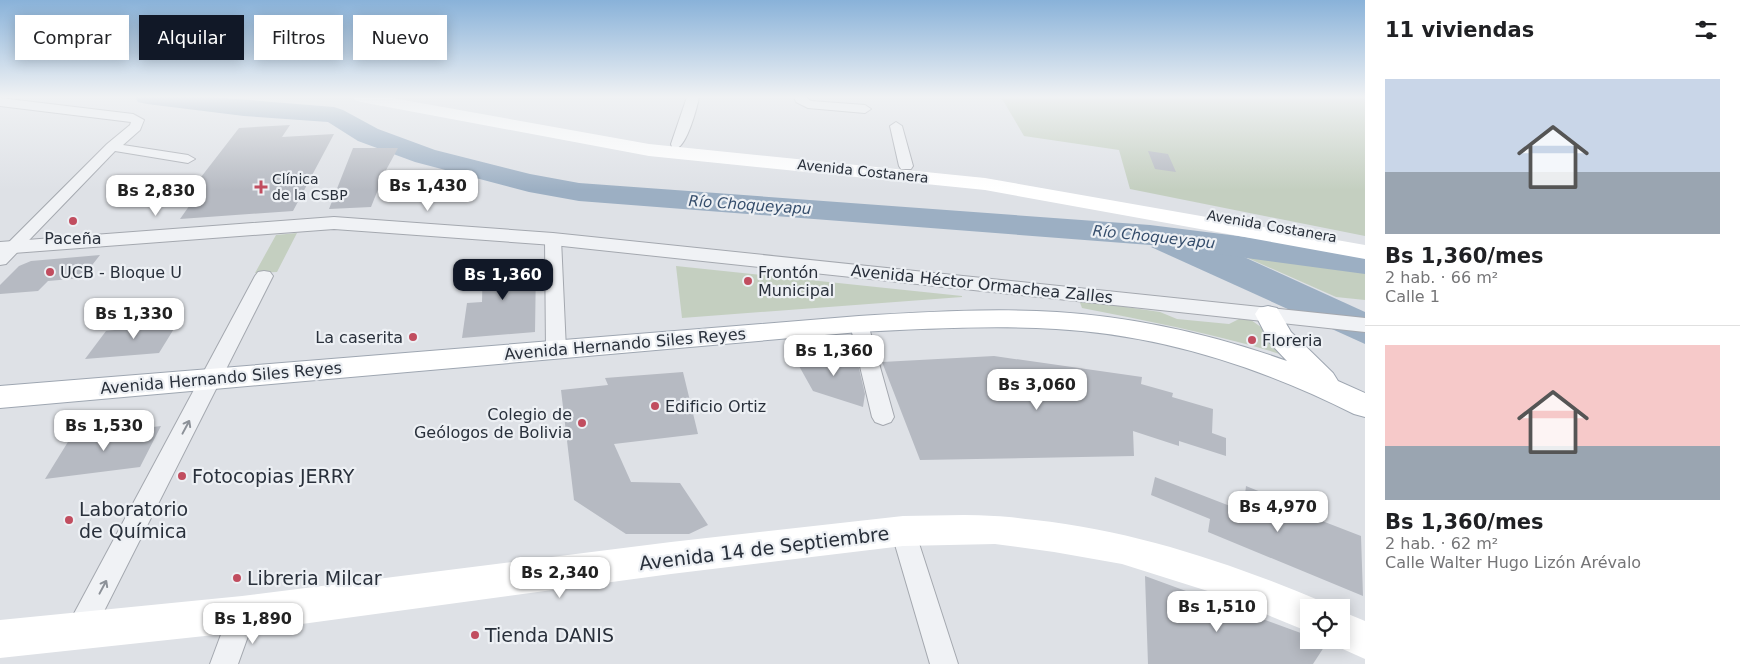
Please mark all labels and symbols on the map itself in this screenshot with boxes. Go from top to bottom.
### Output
street label: Avenida Costanera [797,156,929,186]
pin: Bs 1,430 [376,170,480,212]
place label: Clínica de la CSBP [272,171,348,203]
pin: Bs 2,830 [104,174,208,217]
marker: Clínica de la CSBP [254,180,268,194]
water label: Río Choqueyapu [688,192,812,218]
street label: Avenida Costanera [1206,207,1338,245]
marker: Paceña [67,215,79,227]
water label: Río Choqueyapu [1092,222,1216,252]
place label: Paceña [44,229,102,248]
pin: Bs 1,360 [451,258,555,301]
street label: Avenida Héctor Ormachea Zalles [850,261,1114,307]
place label: UCB - Bloque U [60,263,182,282]
place label: Frontón Municipal [758,263,834,300]
marker: UCB - Bloque U [44,266,56,278]
marker: Frontón Municipal [742,275,754,287]
pin: Bs 1,330 [82,298,186,340]
street label: Avenida Hernando Siles Reyes [503,324,747,364]
place label: La caserita [315,328,403,347]
marker: La caserita [407,331,419,343]
place label: Floreria [1262,331,1322,350]
pin: Bs 1,360 [782,334,886,377]
marker: Floreria [1246,334,1258,346]
street label: Avenida Hernando Siles Reyes [99,358,343,398]
pin: Bs 3,060 [985,368,1089,411]
place label: Edificio Ortiz [665,397,766,416]
marker: Edificio Ortiz [649,400,661,412]
place label: Colegio de Geólogos de Bolivia [414,405,572,442]
pin: Bs 1,530 [52,410,156,452]
marker: Colegio de Geólogos de Bolivia [576,417,588,429]
one-way arrow [181,420,191,435]
place label: Fotocopias JERRY [192,465,355,487]
marker: Fotocopias JERRY [176,470,188,482]
pin: Bs 4,970 [1226,490,1330,533]
place label: Laboratorio de Química [79,498,188,542]
marker: Laboratorio de Química [63,514,75,526]
street label: Avenida 14 de Septiembre [638,522,890,574]
pin: Bs 2,340 [508,556,612,599]
place label: Libreria Milcar [247,567,382,589]
marker: Libreria Milcar [231,572,243,584]
one-way arrow [98,580,108,595]
pin: Bs 1,510 [1165,590,1269,633]
pin: Bs 1,890 [201,602,305,645]
place label: Tienda DANIS [484,624,614,646]
marker: Tienda DANIS [469,629,481,641]

